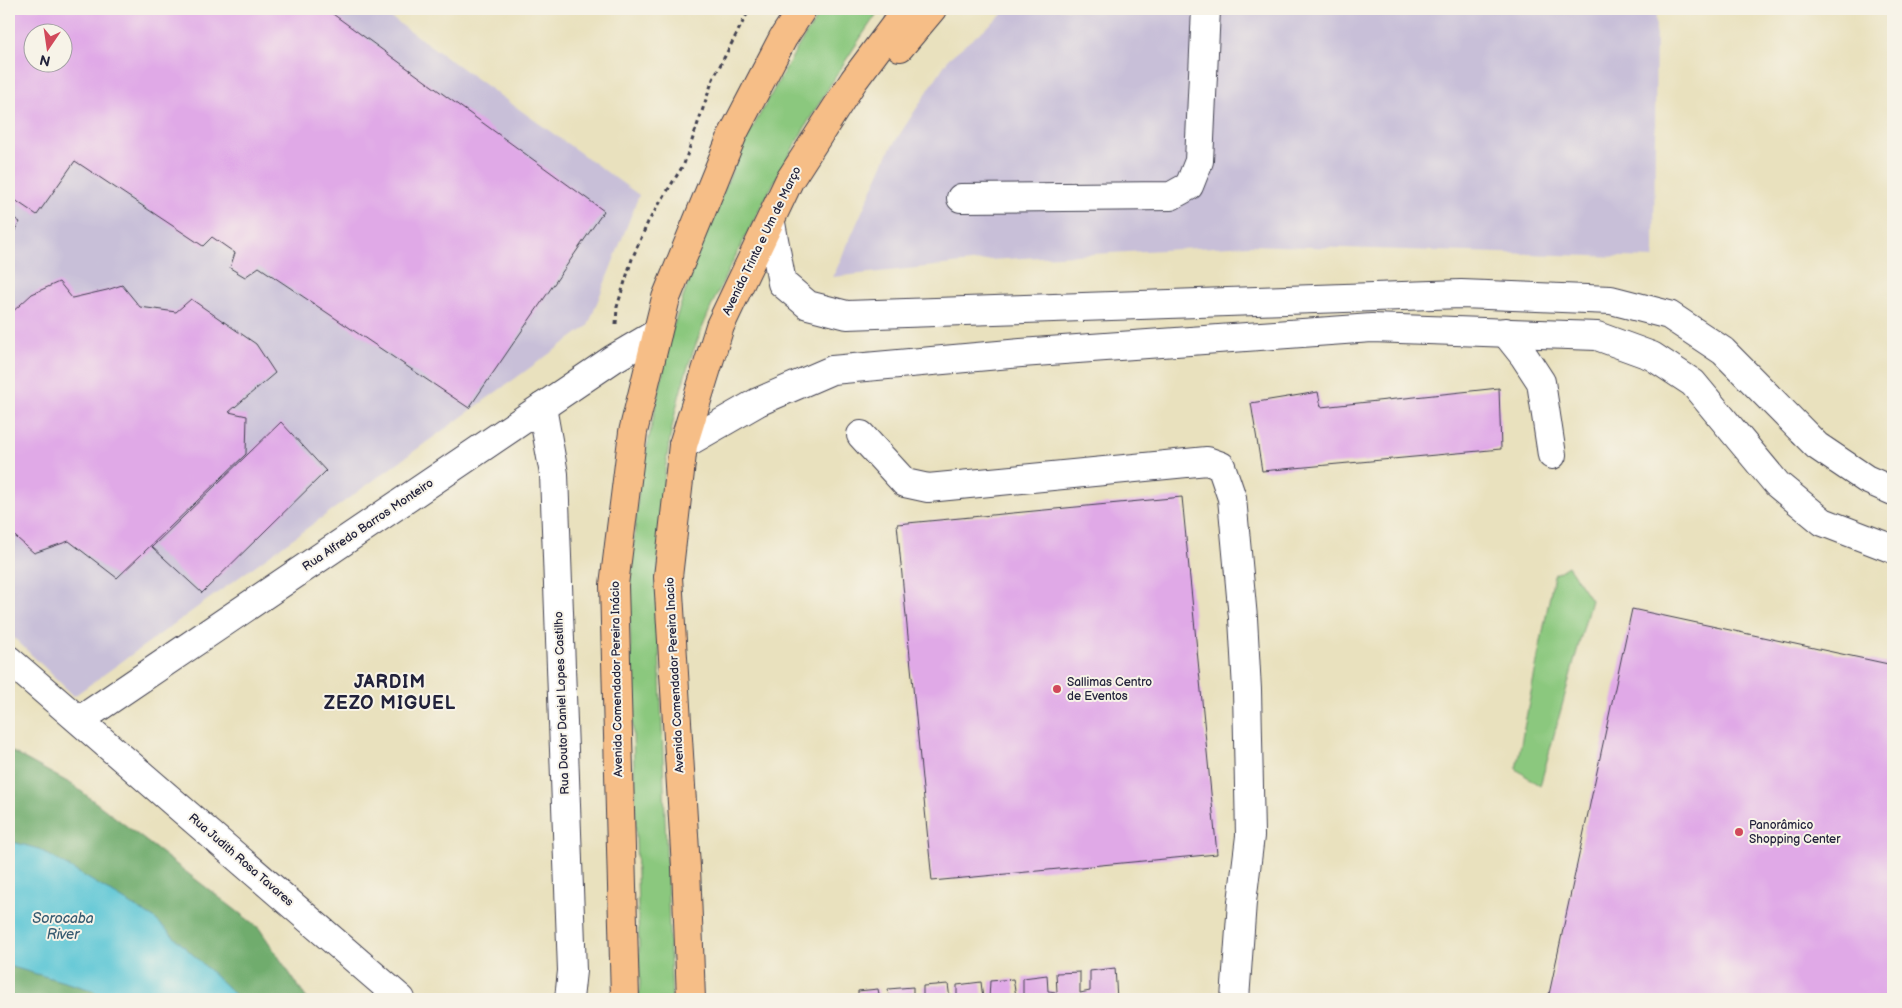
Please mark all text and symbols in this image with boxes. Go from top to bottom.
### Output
north arrow [22,22,72,72]
text: N [38,51,52,70]
street label: Avenida Trinta e Um de Março [719,164,805,318]
street label: Rua Alfredo Barros Monteiro [300,475,436,574]
street label: Avenida Comendador Pereira Inacio [662,577,688,773]
street label: Avenida Comendador Pereira Inácio [608,581,626,777]
street label: Rua Doutor Daniel Lopes Castilho [551,611,573,795]
district label: JARDIM ZEZO MIGUEL [324,672,456,714]
place label: Sallimas Centro de Eventos [1067,675,1152,704]
marker: Sallimas Centro de Eventos [1051,683,1063,695]
street label: Rua Judith Rosa Tavares [185,810,297,910]
place label: Panorâmico Shopping Center [1749,818,1841,847]
marker: Panorâmico Shopping Center [1733,826,1745,838]
water label: Sorocaba River [32,910,94,943]

